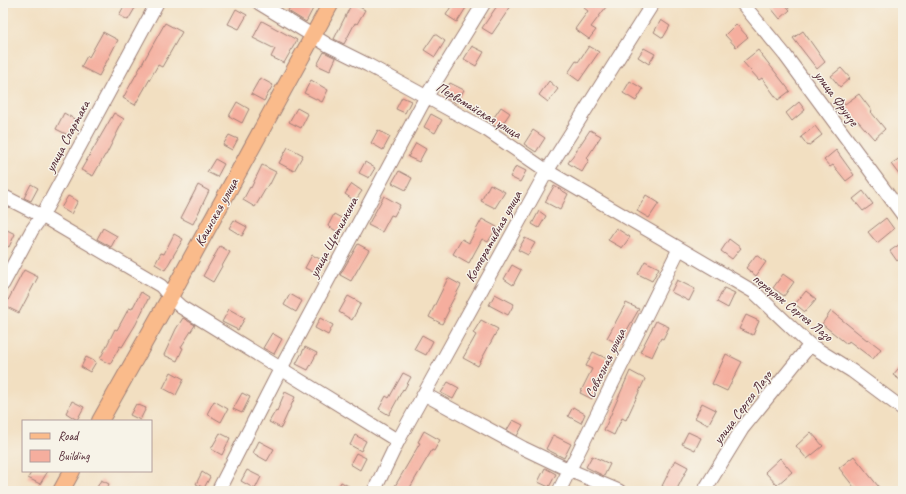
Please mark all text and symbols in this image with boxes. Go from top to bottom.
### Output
street label: улица Фрунзе [810,67,863,130]
street label: Первомайская улица [433,78,525,143]
street label: улица Спартака [41,96,94,176]
street label: Каинская улица [191,175,242,249]
street label: Кооперативная улица [461,187,526,285]
street label: улица Щетинкина [305,193,362,281]
street label: переулок Сергея Лазо [749,270,837,346]
street label: Совхозная улица [581,325,630,401]
street label: улица Сергея Лазо [709,366,777,448]
legend [22,420,152,472]
text: Road [58,428,80,444]
text: Building [58,448,90,464]

